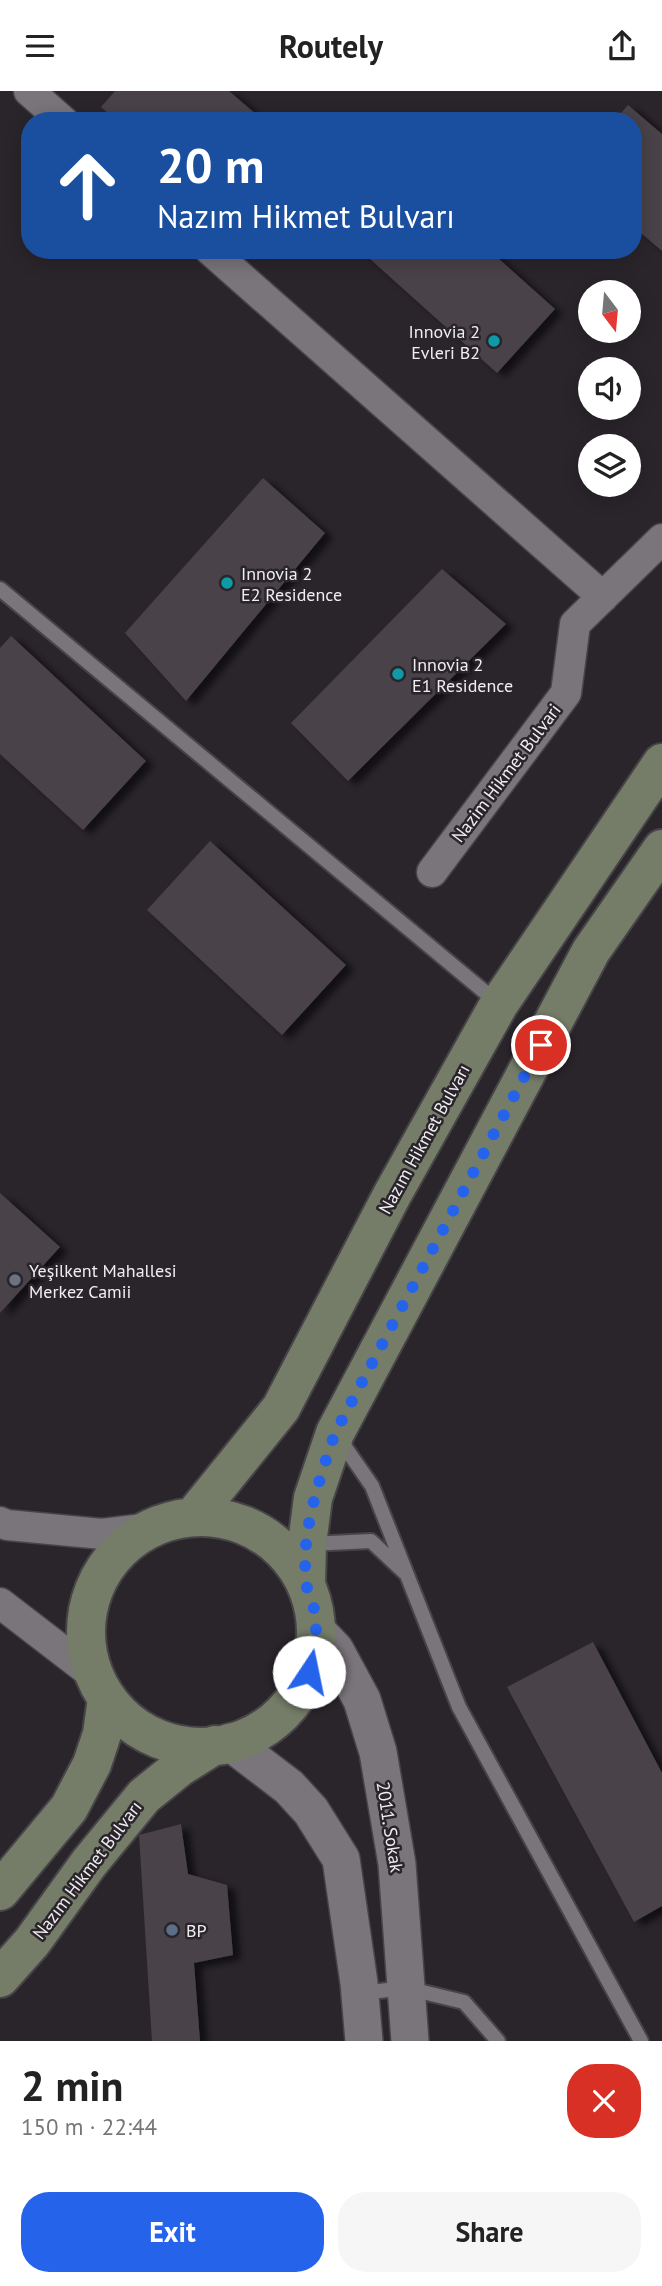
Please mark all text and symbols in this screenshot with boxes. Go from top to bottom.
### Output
text: Routely [279,25,383,67]
icon: menu [21,27,59,65]
icon: share [603,27,641,65]
text: 20 m [157,133,264,197]
icon: ahead [42,140,133,231]
text: Nazım Hikmet Bulvarı [157,195,455,237]
north arrow [578,280,640,343]
map controls [578,280,641,497]
place label: Innovia 2 Evleri B2 [409,320,480,364]
marker: Innovia 2 Evleri B2 [486,333,502,349]
button: sound [578,357,641,420]
button: layers [578,434,641,497]
place label: Innovia 2 E2 Residence [241,562,342,606]
marker: Innovia 2 E2 Residence [219,575,235,591]
place label: Innovia 2 E1 Residence [412,653,513,697]
marker: Innovia 2 E1 Residence [390,666,406,682]
street label: Nazim Hikmet Bulvari [446,699,566,847]
pin [511,1015,571,1075]
icon: arrive [522,1026,560,1064]
street label: Nazım Hikmet Bulvarı [373,1060,475,1218]
place label: Yeşilkent Mahallesi Merkez Camii [29,1259,177,1303]
marker: Yeşilkent Mahallesi Merkez Camii [7,1272,23,1288]
position arrow [272,1635,346,1709]
street label: 2011. Sokak [371,1780,409,1875]
street label: Nazım Hikmet Bulvarı [27,1796,147,1944]
place label: BP [186,1919,207,1942]
marker: BP [164,1922,180,1938]
text: 2 min [21,2058,123,2113]
button: close [567,2064,641,2138]
text: 150 m · 22:44 [21,2112,157,2141]
button: Exit [21,2192,324,2272]
button: Share [338,2192,641,2272]

